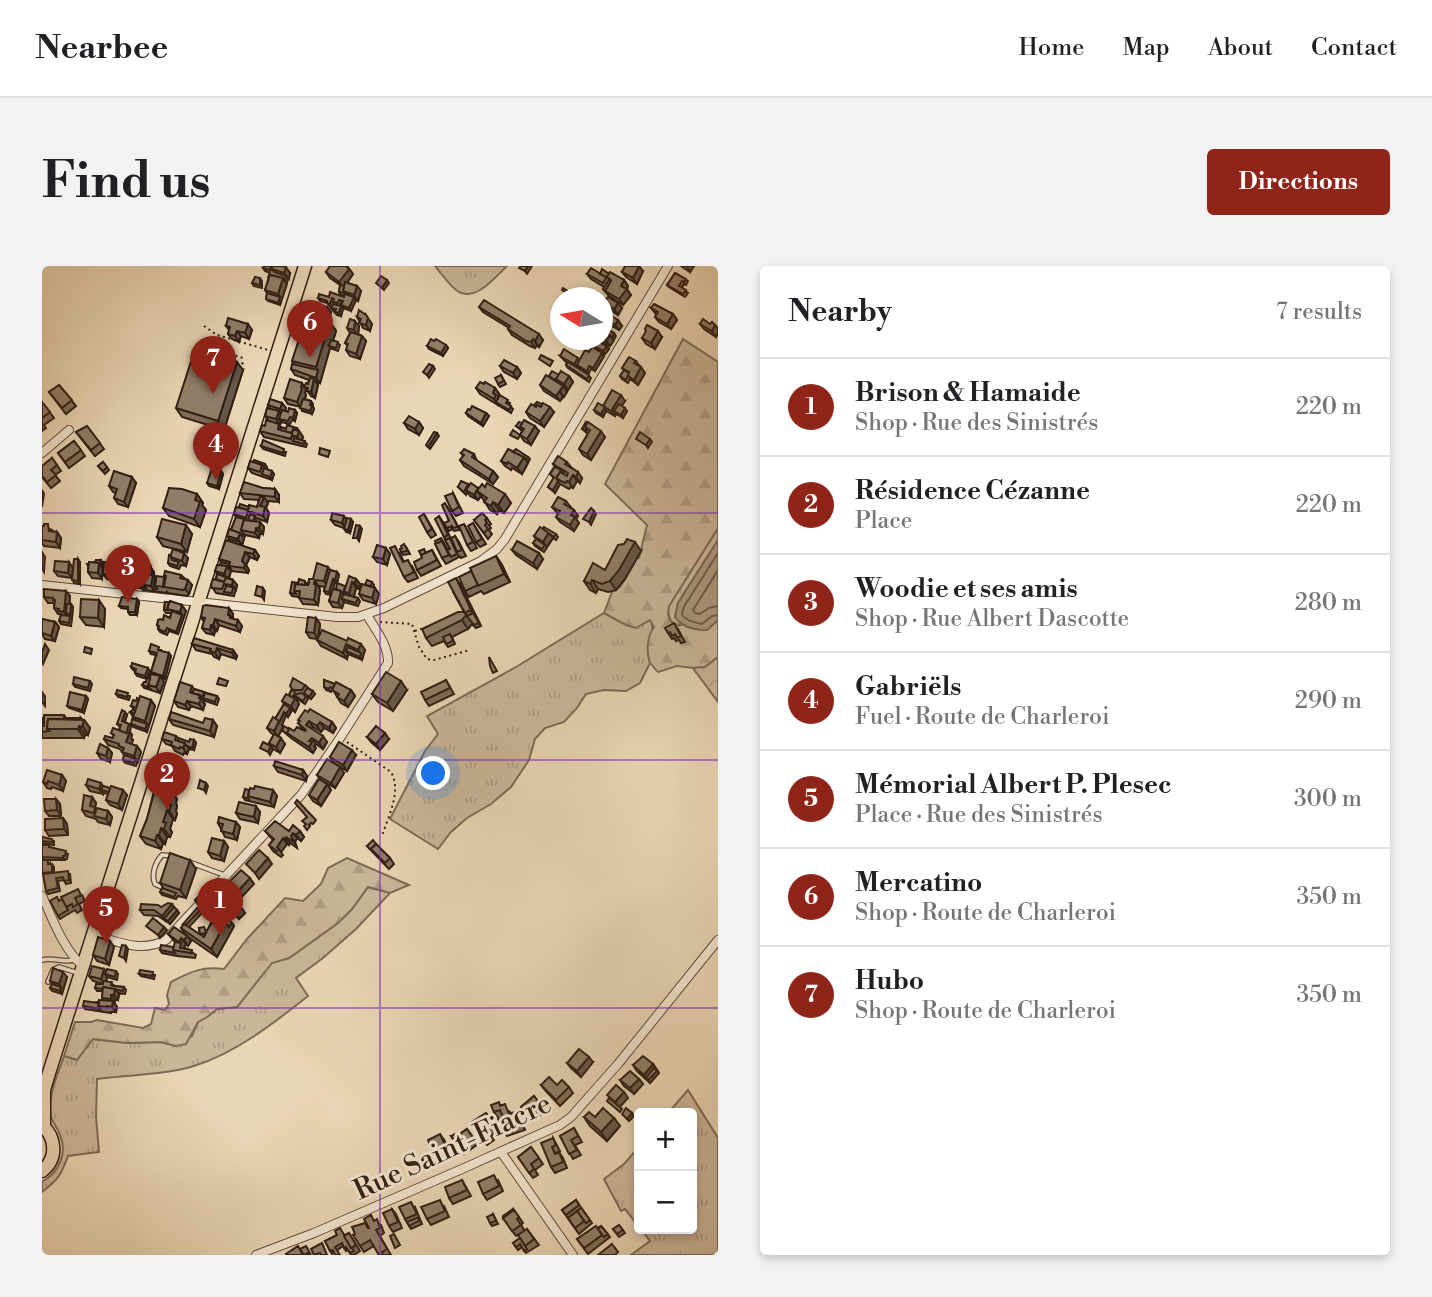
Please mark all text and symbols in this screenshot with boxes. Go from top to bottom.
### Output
text: Nearbee [35,28,168,69]
text: Home [1019,33,1084,63]
text: Map [1122,33,1170,63]
text: About [1208,33,1273,63]
text: Contact [1311,33,1397,63]
button: Directions [1207,149,1390,215]
text: Find us [42,152,211,213]
north arrow [550,287,613,350]
text: Nearby [788,293,892,331]
text: 7 results [1276,298,1362,326]
pin: 6 [287,300,333,358]
pin: 7 [190,336,236,394]
text: Brison & Hamaide [855,377,1081,409]
text: 1 [805,393,817,421]
text: 220 m [1296,393,1362,421]
text: Shop · Rue des Sinistrés [855,409,1098,437]
pin: 4 [193,422,239,480]
text: Résidence Cézanne [855,475,1090,507]
text: 2 [804,491,818,519]
text: 220 m [1296,491,1362,519]
text: Place [855,507,912,535]
pin: 3 [105,545,151,603]
text: Woodie et ses amis [855,573,1078,605]
text: 3 [804,589,818,617]
text: 280 m [1295,589,1362,617]
text: Shop · Rue Albert Dascotte [855,605,1129,633]
text: Gabriëls [855,671,962,703]
text: 4 [803,687,819,715]
text: 290 m [1295,687,1362,715]
text: Fuel · Route de Charleroi [855,703,1110,731]
pin: 2 [144,752,190,810]
your location [416,756,450,790]
text: Mémorial Albert P. Plesec [855,769,1171,801]
text: 5 [804,785,818,813]
text: 300 m [1294,785,1362,813]
text: Place · Rue des Sinistrés [855,801,1102,829]
text: Mercatino [855,867,982,899]
pin: 1 [197,878,243,936]
text: 6 [804,883,818,911]
text: 350 m [1296,883,1362,911]
pin: 5 [83,886,129,944]
text: Shop · Route de Charleroi [855,899,1116,927]
text: Hubo [855,965,924,997]
text: 7 [804,981,818,1009]
text: 350 m [1296,981,1362,1009]
text: Shop · Route de Charleroi [855,997,1116,1025]
street label: Rue Saint-Fiacre [348,1086,557,1208]
map controls [634,1108,697,1234]
button: + [634,1108,697,1171]
button: − [634,1171,697,1234]

